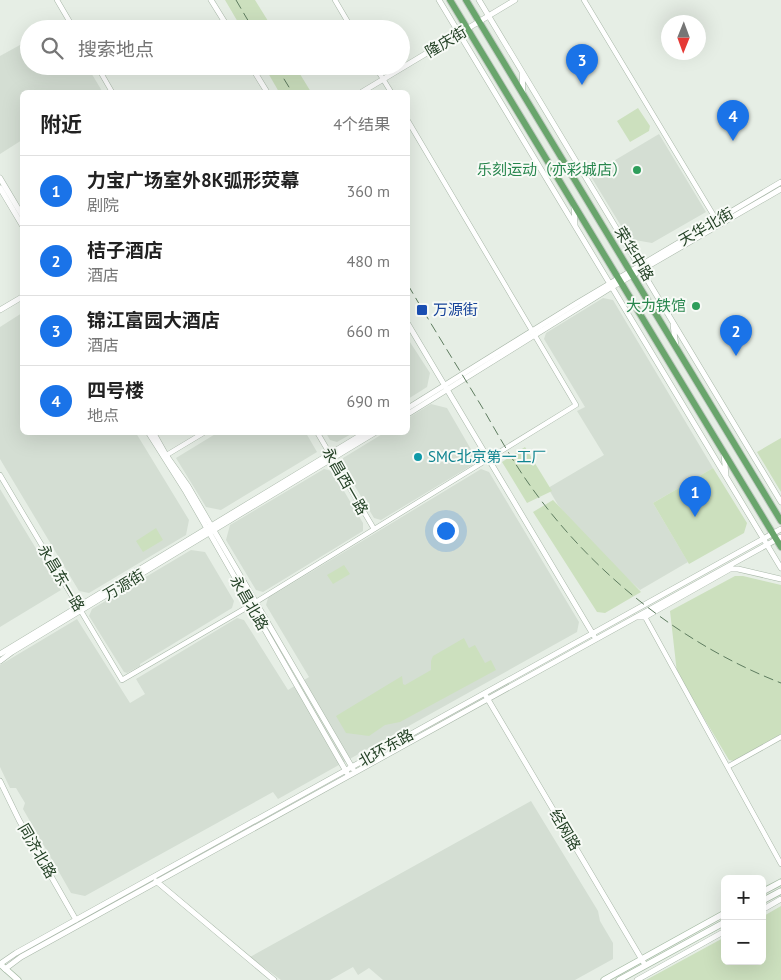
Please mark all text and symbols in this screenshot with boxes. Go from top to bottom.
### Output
north arrow [661,15,706,60]
search box [20,20,410,75]
street label: 隆庆街 [422,22,470,61]
icon: search [38,34,66,62]
text: 搜索地点 [78,37,154,61]
pin: 3 [566,44,598,85]
pin: 4 [717,100,749,141]
text: 附近 [40,111,82,138]
text: 4个结果 [333,114,390,134]
place label: 乐刻运动（亦彩城店） [477,160,627,179]
marker: 乐刻运动（亦彩城店） [631,164,643,176]
text: 力宝广场室外8K弧形荧幕 [87,168,300,192]
text: 1 [51,181,61,201]
text: 360 m [347,181,390,201]
text: 剧院 [87,195,119,215]
street label: 天华北街 [675,203,736,250]
street label: 荣华中路 [611,223,658,284]
text: 桔子酒店 [87,238,163,262]
text: 2 [51,251,61,271]
text: 480 m [347,251,390,271]
text: 酒店 [87,265,119,285]
place label: 大力铁馆 [626,296,686,315]
place label: 万源街 [433,300,478,319]
marker: 大力铁馆 [690,300,702,312]
marker: 万源街 [415,303,429,317]
text: 锦江富园大酒店 [87,308,220,332]
pin: 2 [720,315,752,356]
text: 3 [51,321,61,341]
text: 660 m [347,321,390,341]
text: 酒店 [87,335,119,355]
text: 四号楼 [87,378,144,402]
text: 4 [51,391,61,411]
text: 690 m [347,391,390,411]
text: 地点 [87,405,119,425]
street label: 永昌西一路 [318,444,372,518]
place label: SMC北京第一工厂 [428,447,546,466]
marker: SMC北京第一工厂 [412,451,424,463]
pin: 1 [679,476,711,517]
your location [433,518,459,544]
street label: 永昌东一路 [34,541,89,615]
street label: 万源街 [100,565,148,604]
street label: 永昌北路 [226,572,273,633]
street label: 北环东路 [355,725,417,770]
street label: 经网路 [546,806,585,854]
street label: 同济北路 [14,820,61,881]
map controls [721,875,766,965]
button: + [721,875,766,920]
button: − [721,920,766,965]

